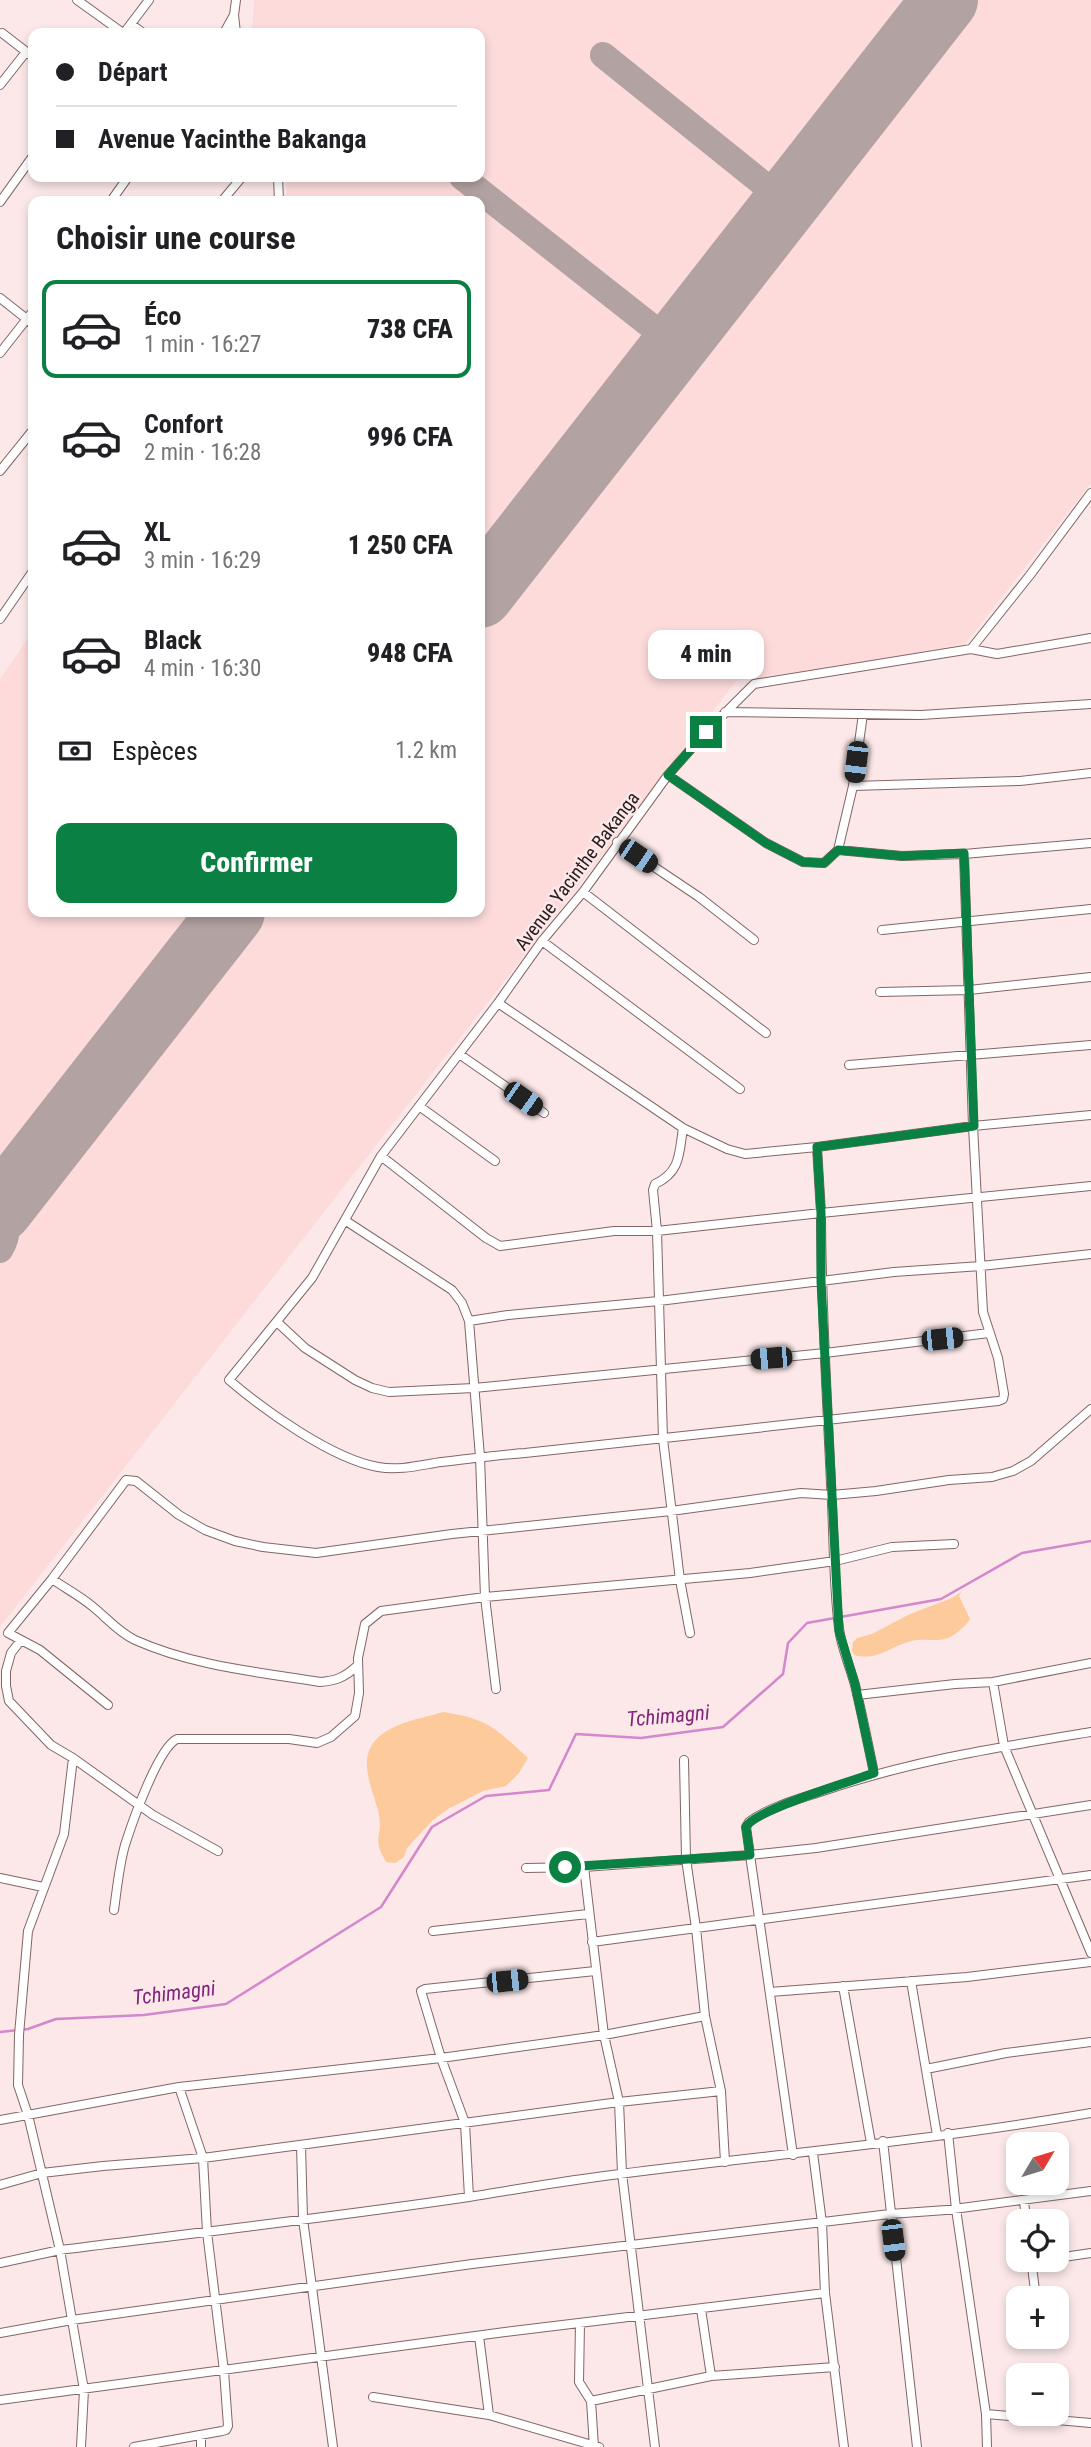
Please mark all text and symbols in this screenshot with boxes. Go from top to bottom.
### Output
text: Départ [98,57,167,87]
text: Avenue Yacinthe Bakanga [98,124,367,154]
text: Choisir une course [56,219,296,257]
icon: car [60,298,123,361]
text: Éco [144,301,181,331]
text: 738 CFA [367,314,453,344]
text: 1 min · 16:27 [144,331,261,358]
icon: car [60,406,123,469]
text: Confort [144,409,223,439]
text: 996 CFA [367,422,453,452]
text: 2 min · 16:28 [144,439,261,466]
icon: car [60,514,123,577]
text: XL [144,517,171,547]
text: 1 250 CFA [348,530,453,560]
text: 3 min · 16:29 [144,547,261,574]
icon: car [60,622,123,685]
text: Black [144,625,202,655]
callout: 4 min [648,630,764,680]
text: 948 CFA [367,638,453,668]
text: 4 min [680,641,732,668]
text: 4 min · 16:30 [144,655,261,682]
route end [690,716,722,748]
icon: cash [56,732,94,770]
text: Espèces [112,736,198,766]
text: 1.2 km [395,737,457,764]
car [844,740,869,784]
street label: Avenue Yacinthe Bakanga [510,787,644,955]
button: Confirmer [56,823,457,903]
car [615,836,662,876]
car [500,1078,547,1120]
car [921,1326,964,1352]
car [750,1346,793,1370]
water label: Tchimagni [626,1700,711,1732]
route start [549,1851,581,1883]
car [486,1968,529,1994]
water label: Tchimagni [131,1976,217,2010]
north arrow [1006,2132,1069,2194]
map controls [1006,2132,1069,2426]
button: locate [1006,2209,1069,2272]
car [881,2218,906,2262]
button: + [1006,2286,1069,2349]
button: − [1006,2363,1069,2426]

